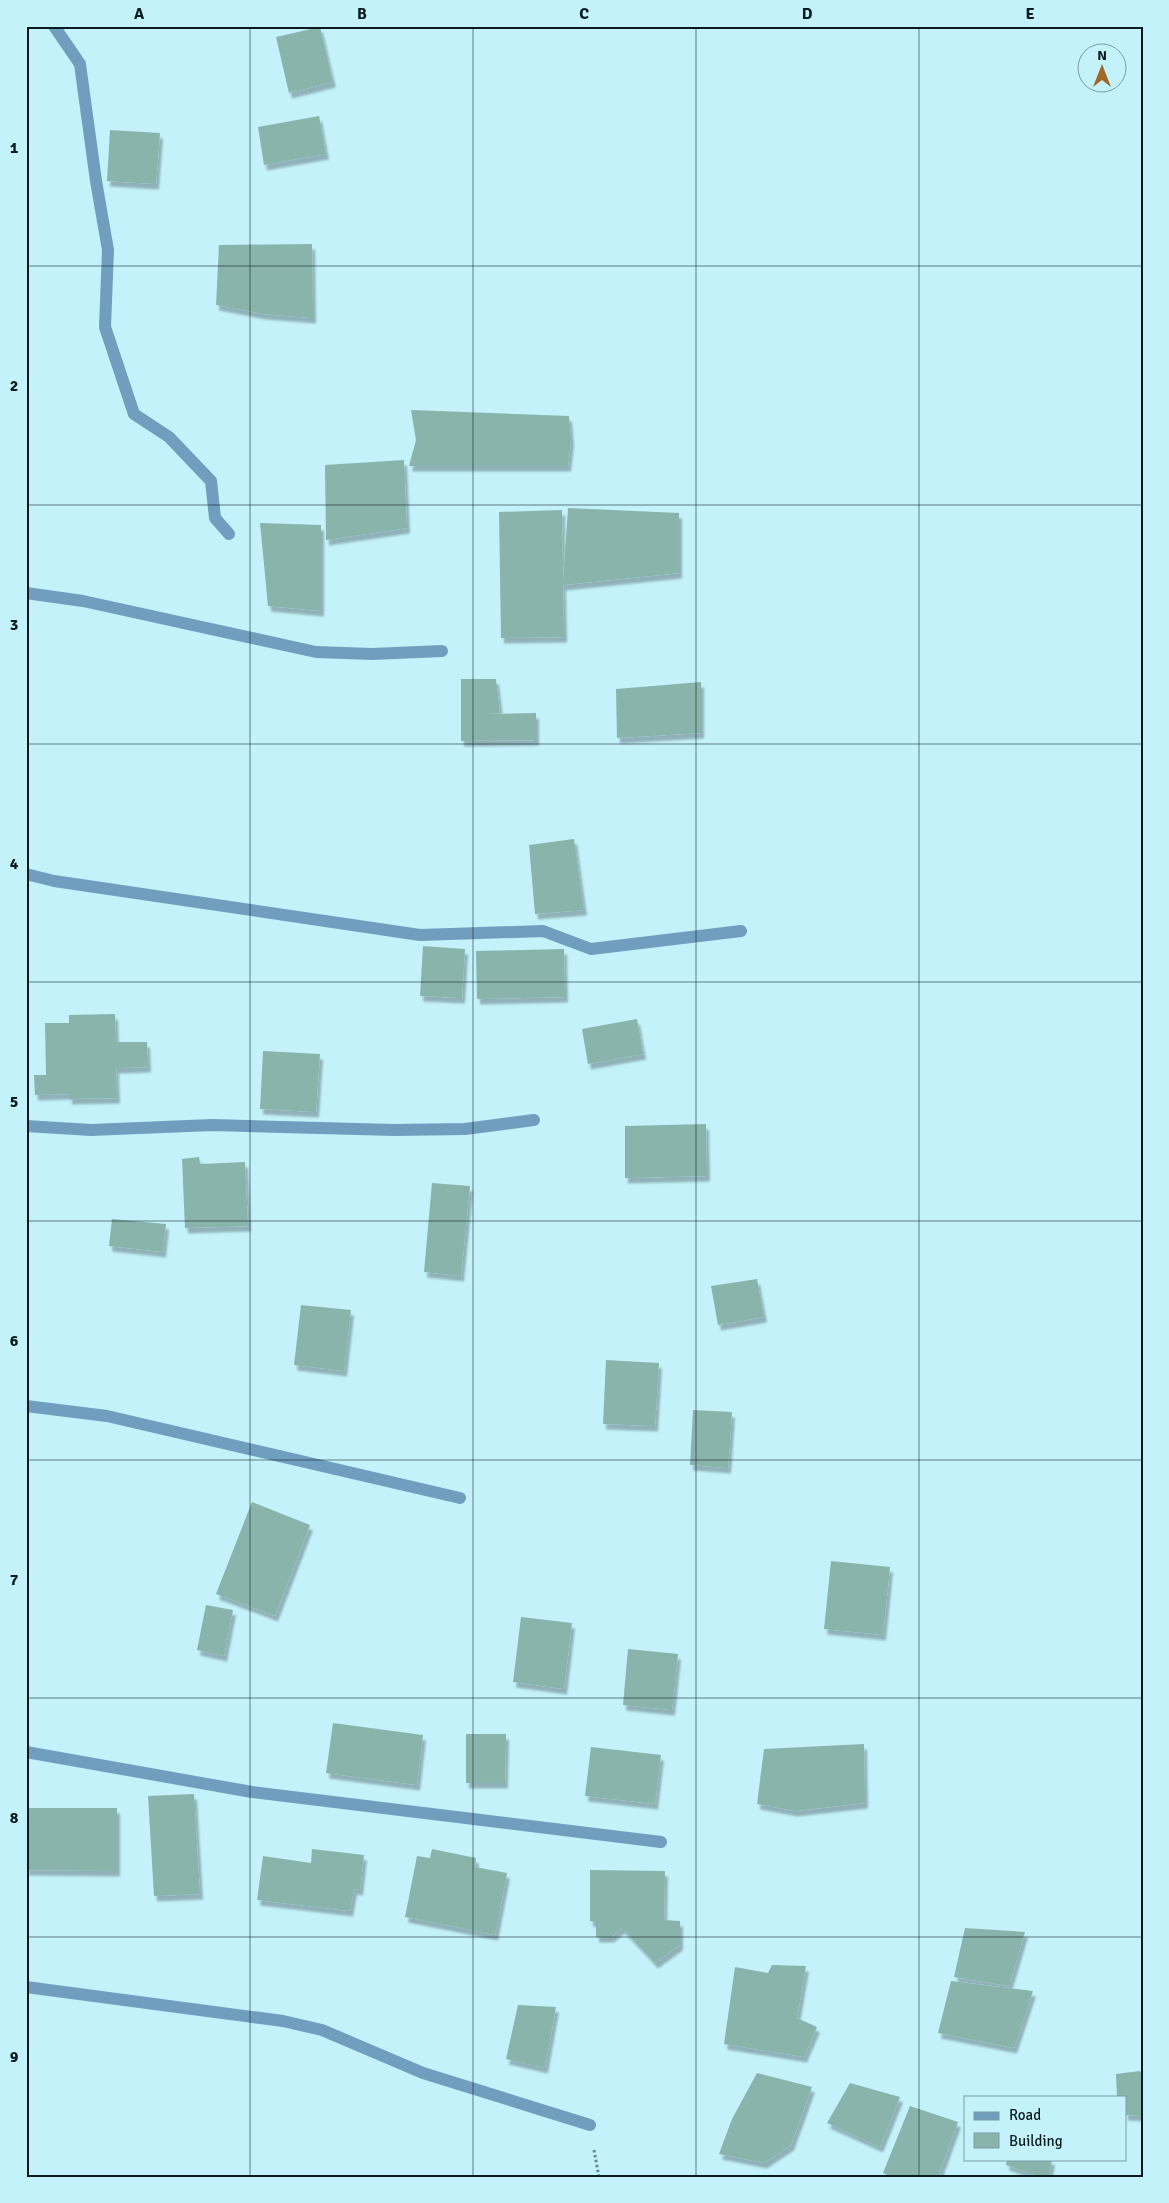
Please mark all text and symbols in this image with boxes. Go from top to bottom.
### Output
text: A [134,4,145,24]
text: B [357,4,367,24]
text: C [579,4,589,24]
text: D [802,4,813,24]
text: E [1025,4,1035,24]
north arrow [1076,42,1126,92]
text: N [1097,47,1107,64]
text: 1 [10,138,19,158]
text: 2 [10,376,18,396]
text: 3 [10,615,18,635]
text: 4 [10,854,19,874]
text: 5 [10,1092,18,1112]
text: 6 [10,1331,19,1351]
text: 7 [10,1570,19,1590]
text: 8 [10,1808,19,1828]
text: 9 [10,2047,19,2067]
legend [964,2096,1126,2160]
text: Road [1009,2106,1041,2124]
text: Building [1009,2132,1063,2150]

